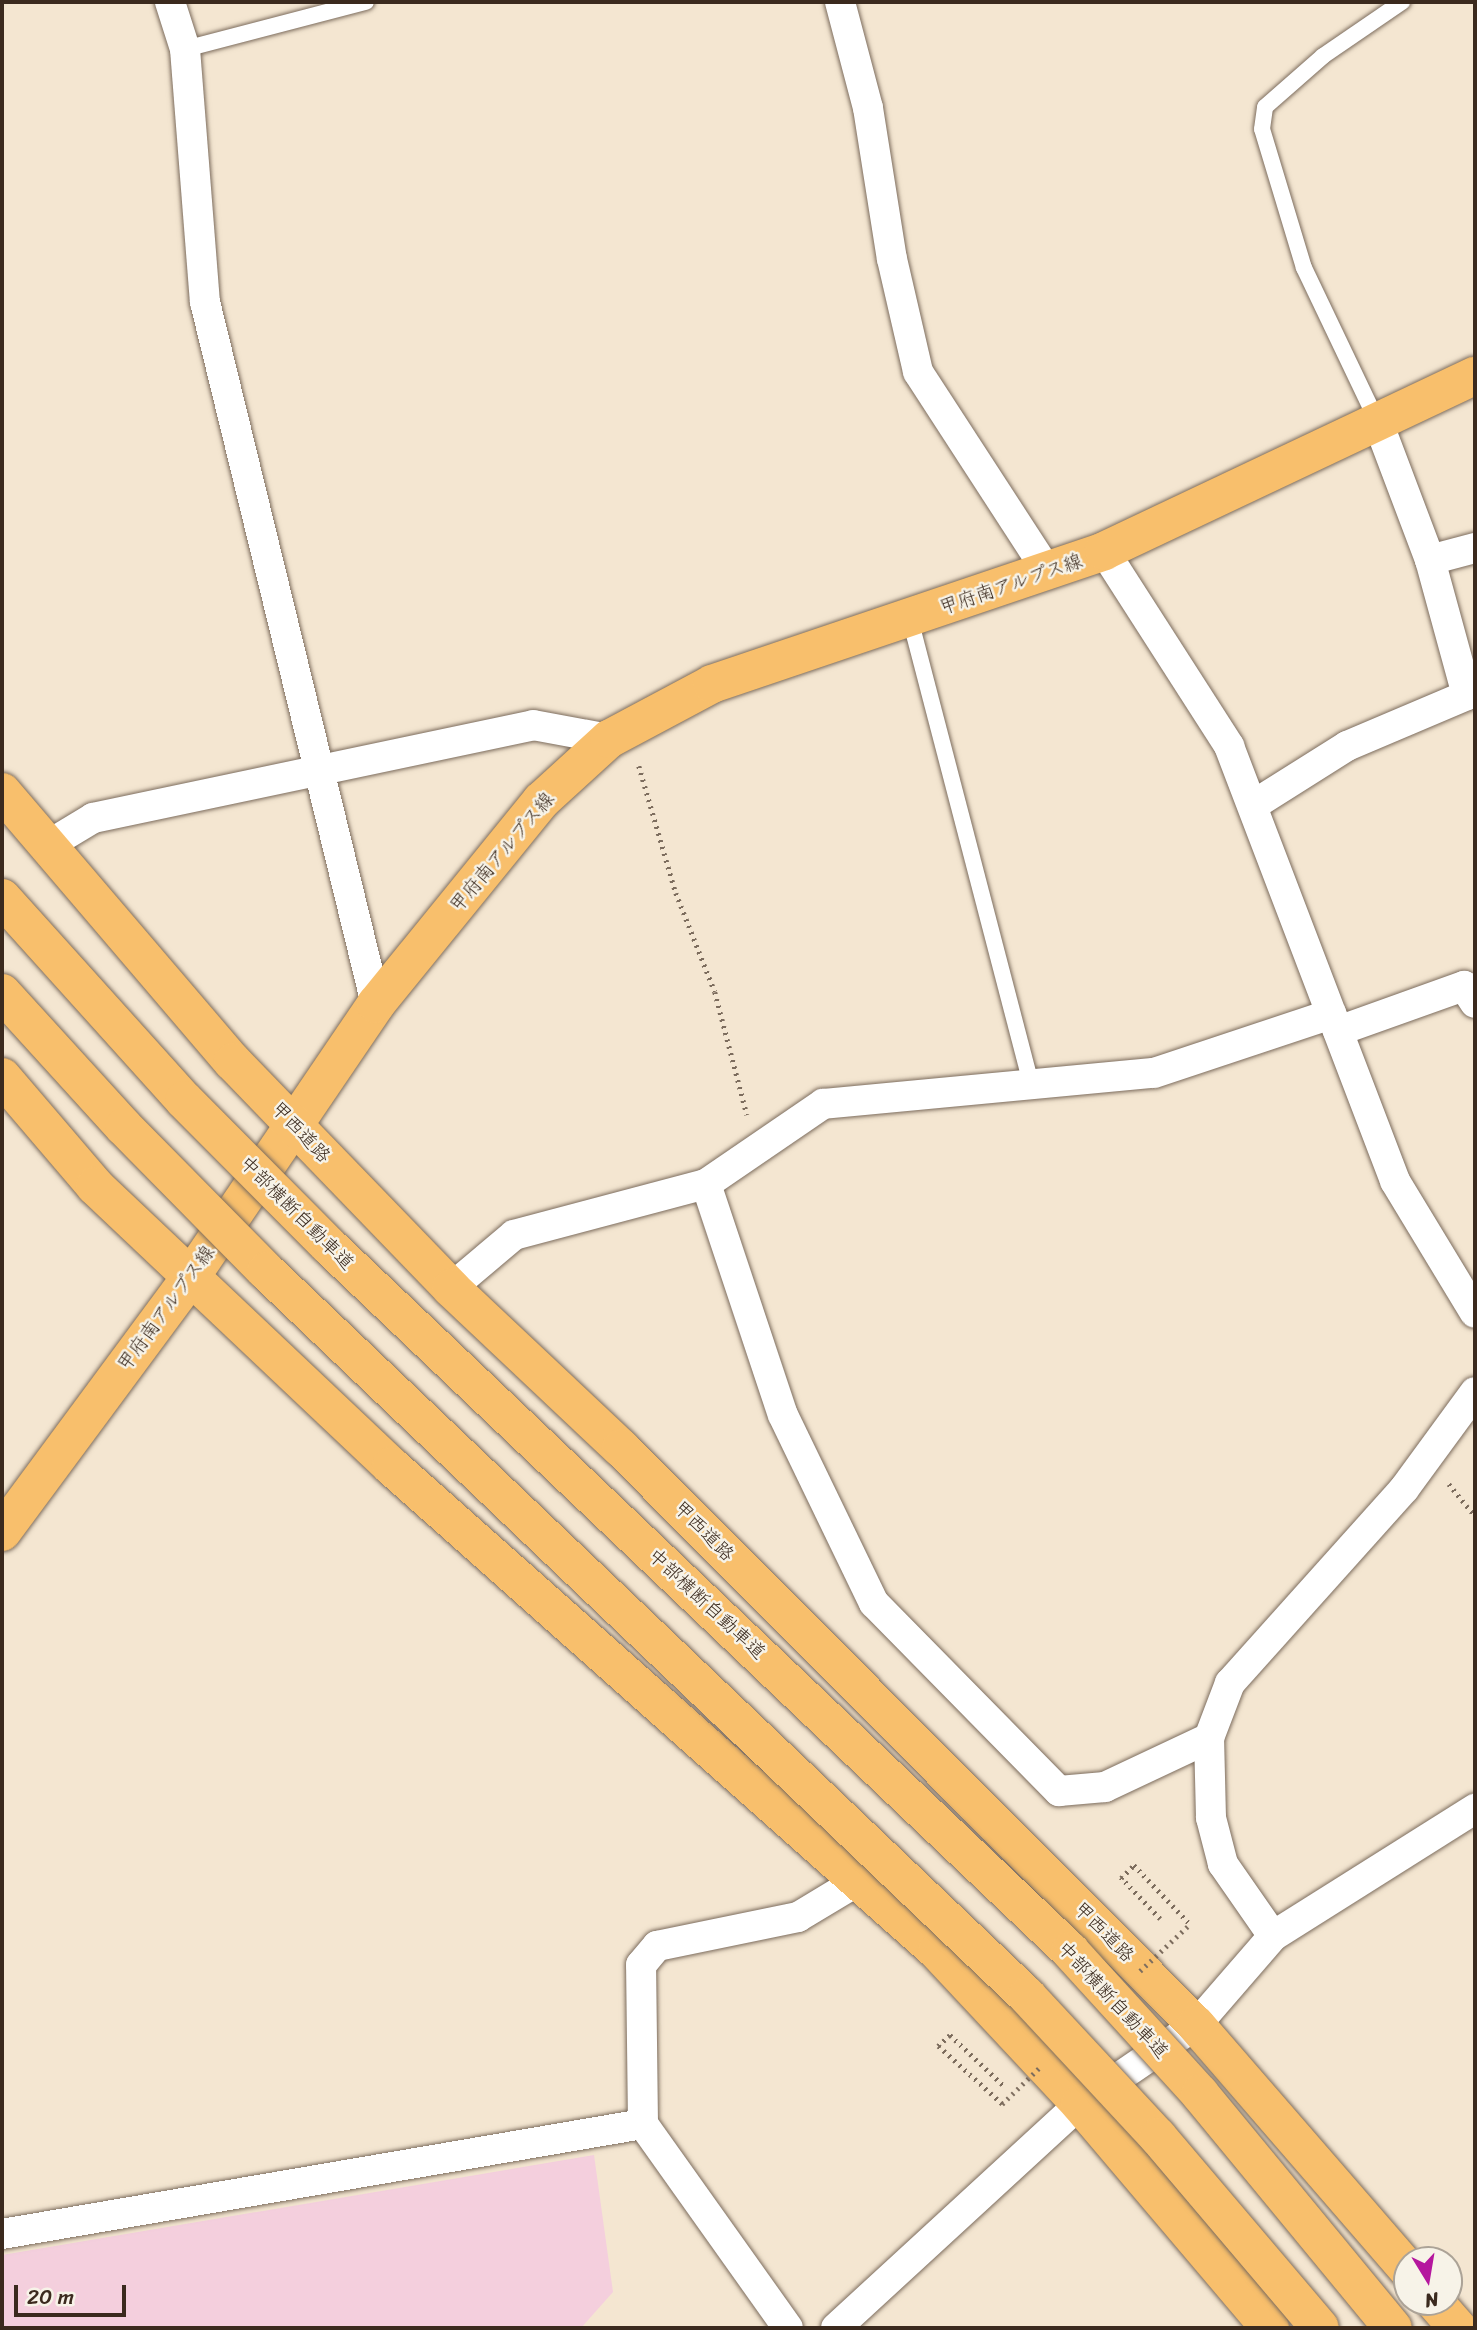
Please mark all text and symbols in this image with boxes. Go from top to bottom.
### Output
street label: 甲府南アルプス線 [935,548,1087,620]
street label: 甲府南アルプス線 [444,786,560,918]
street label: 甲西道路 [266,1097,336,1167]
street label: 中部横断自動車道 [235,1151,359,1275]
street label: 甲府南アルプス線 [112,1240,220,1376]
street label: 甲西道路 [669,1496,739,1566]
street label: 中部横断自動車道 [644,1544,770,1664]
street label: 甲西道路 [1069,1897,1139,1967]
street label: 中部横断自動車道 [1053,1937,1173,2063]
north arrow [1393,2246,1463,2316]
scale bar [18,2270,130,2314]
text: 20 m [27,2278,74,2316]
text: N [1422,2283,1441,2318]

